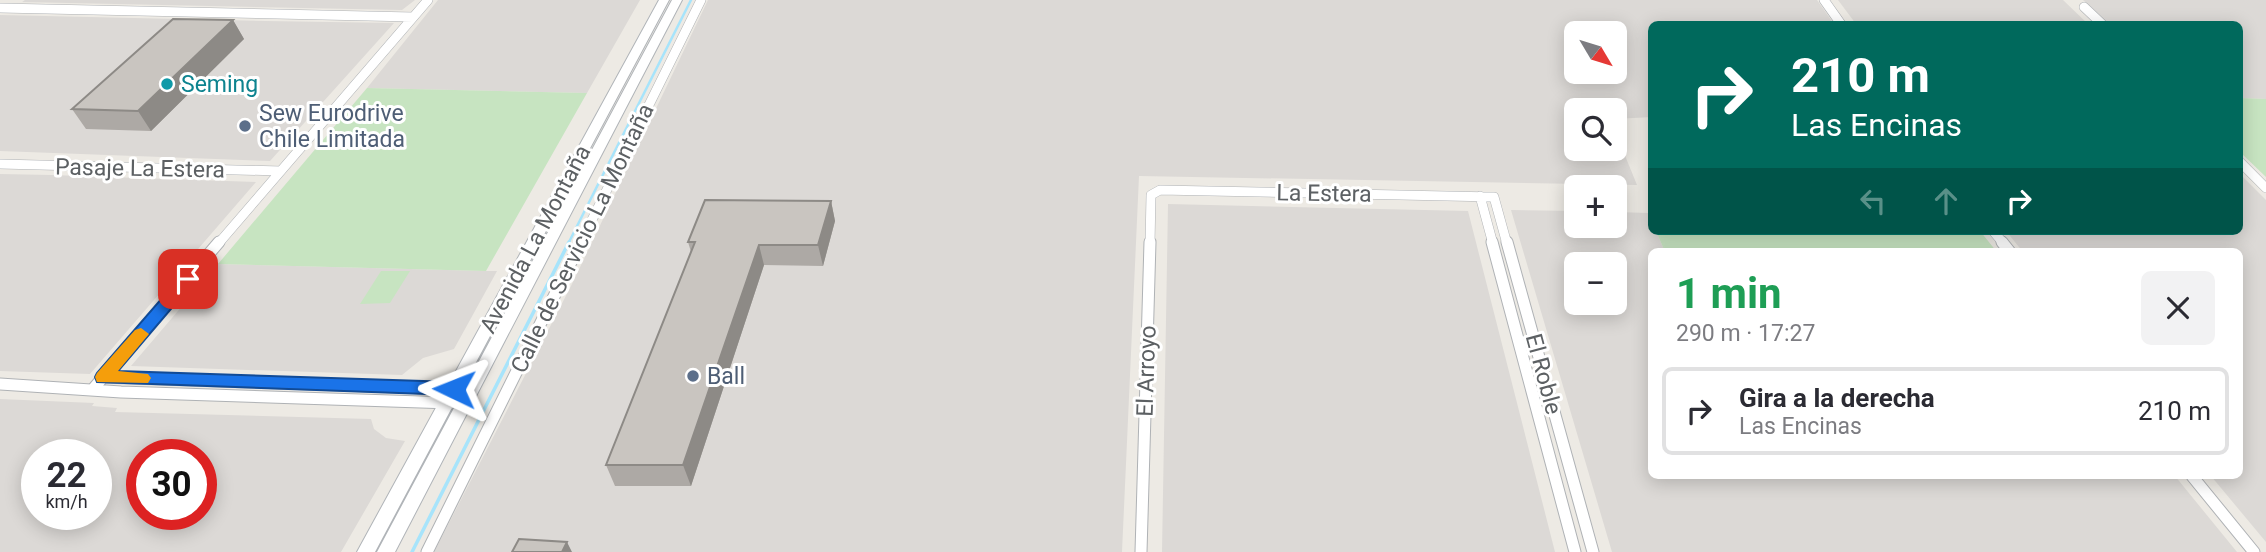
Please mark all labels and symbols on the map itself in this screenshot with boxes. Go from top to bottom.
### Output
north arrow [1564,21,1628,84]
place label: Seming [181,71,258,98]
marker: Seming [159,76,175,92]
street label: Calle de Servicio La Montaña [505,99,660,377]
place label: Sew Eurodrive Chile Limitada [259,100,405,153]
marker: Sew Eurodrive Chile Limitada [237,118,253,134]
street label: Avenida La Montaña [474,141,596,338]
street label: Pasaje La Estera [55,154,225,183]
street label: La Estera [1276,179,1372,208]
pin [158,249,218,309]
street label: El Arroyo [1131,325,1162,417]
street label: El Roble [1520,331,1567,417]
position arrow [417,352,491,426]
place label: Ball [707,363,745,390]
marker: Ball [685,368,701,384]
speed limit sign: 30 [126,439,217,530]

